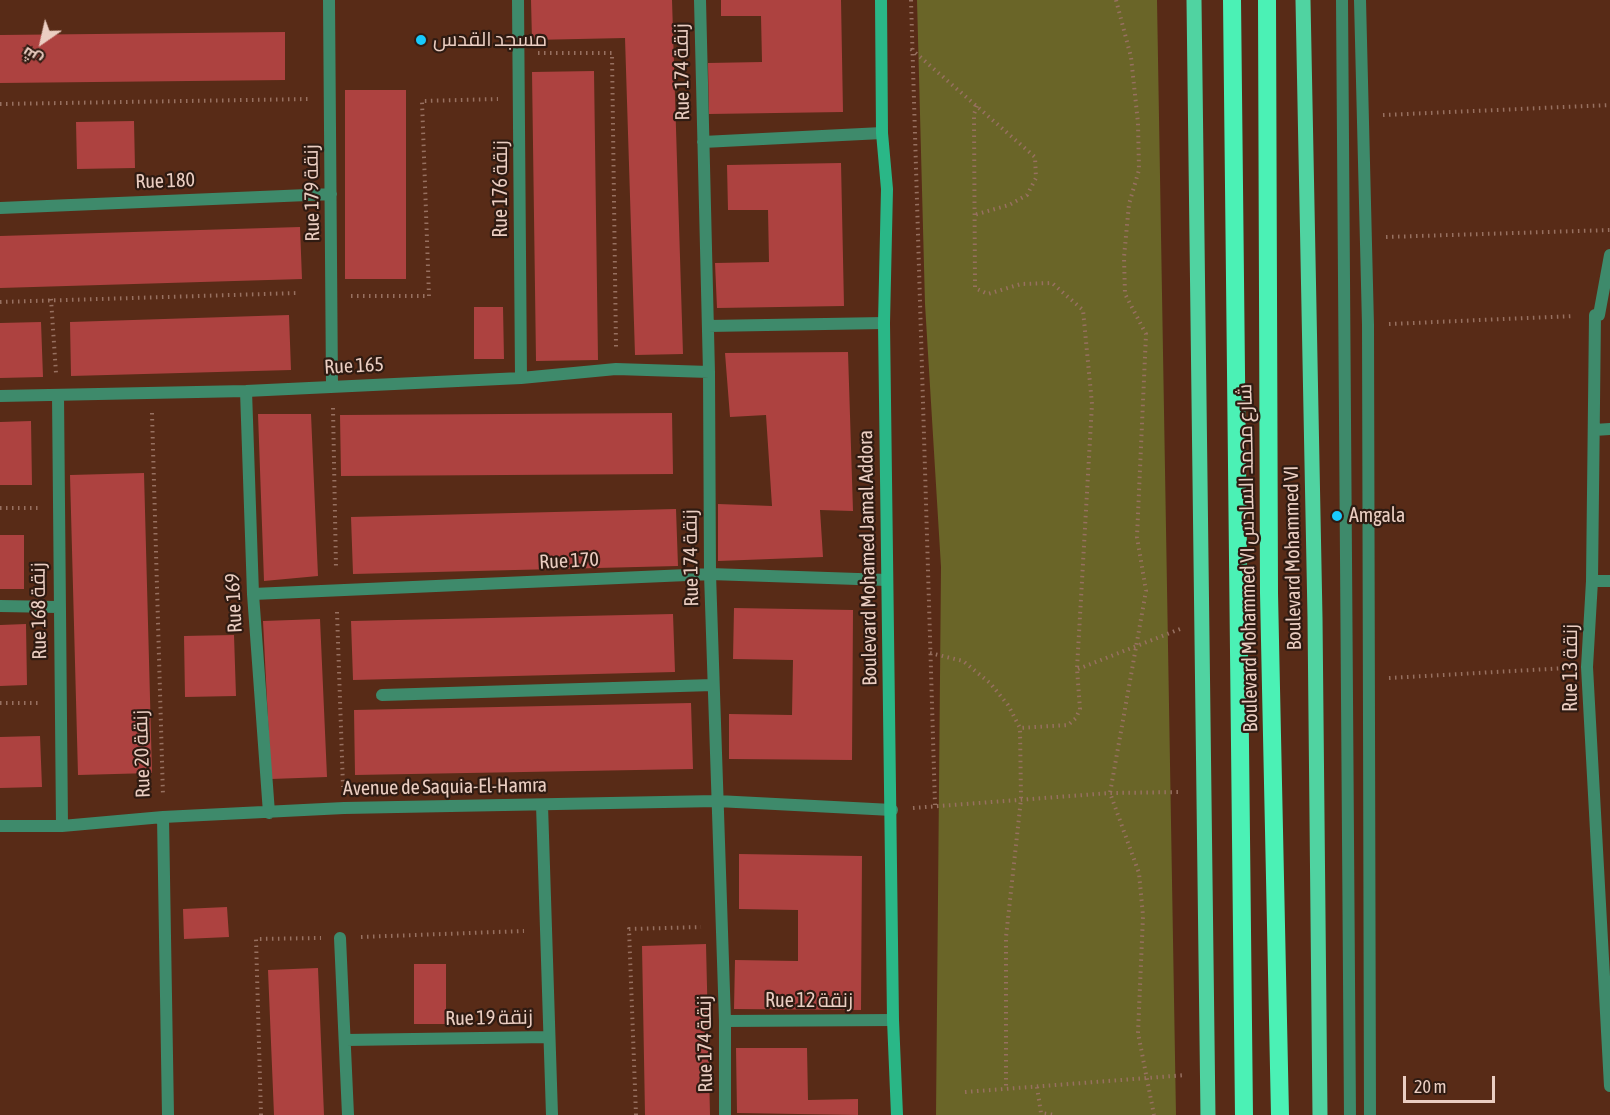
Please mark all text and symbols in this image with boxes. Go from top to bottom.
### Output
north arrow [12,12,72,72]
street label: Rue 174 زنقة [669,23,695,121]
place label: مسجد القدس [433,28,547,52]
marker: مسجد القدس [414,33,428,47]
text: ش [18,44,45,70]
street label: Rue 176 زنقة [489,140,513,238]
street label: Rue 179 زنقة [299,144,325,242]
street label: Rue 180 [135,168,195,194]
street label: Rue 165 [324,352,384,380]
street label: Boulevard Mohammed VI شارع محمد السادس [1233,384,1263,732]
street label: Boulevard Mohamed Jamal Addora [854,430,882,686]
street label: Boulevard Mohammed VI [1279,465,1307,651]
place label: Amgala [1349,504,1405,528]
street label: Rue 174 زنقة [678,509,704,607]
marker: Amgala [1330,509,1344,523]
street label: Rue 170 [539,547,599,575]
street label: Rue 168 زنقة [26,562,52,660]
street label: Rue 169 [220,573,248,633]
street label: Rue 13 زنقة [1559,624,1583,712]
street label: Rue 20 زنقة [128,710,156,798]
street label: Avenue de Saquia-El-Hamra [343,773,547,801]
street label: Rue 12 زنقة [765,989,853,1013]
street label: Rue 174 زنقة [692,995,718,1093]
street label: Rue 19 زنقة [445,1005,533,1031]
scale bar [1406,1064,1498,1102]
text: 20 m [1414,1076,1446,1097]

